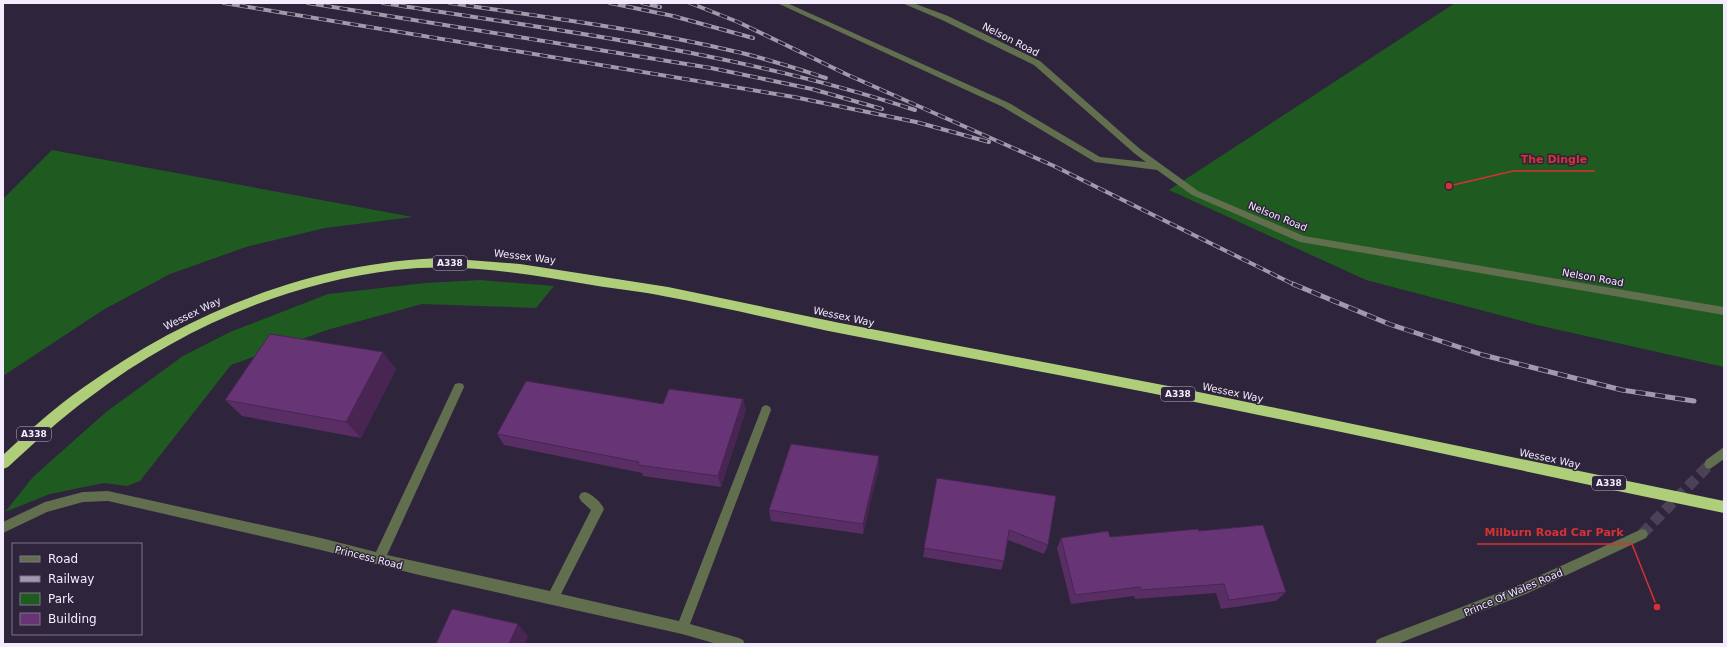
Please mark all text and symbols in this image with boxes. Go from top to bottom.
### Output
street label: Nelson Road [980,20,1041,59]
callout: The Dingle [1513,148,1595,171]
text: The Dingle [1521,153,1587,166]
street label: Nelson Road [1247,200,1309,233]
street label: Wessex Way [493,247,557,266]
road number: A338 [433,256,467,270]
street label: Nelson Road [1561,267,1625,288]
street label: Wessex Way [162,295,223,332]
street label: Wessex Way [812,305,876,328]
street label: Wessex Way [1201,381,1265,404]
road number: A338 [1161,387,1195,401]
road number: A338 [17,427,51,441]
street label: Wessex Way [1518,447,1582,470]
road number: A338 [1592,476,1626,490]
callout: Milburn Road Car Park [1477,521,1632,544]
text: Milburn Road Car Park [1484,526,1624,539]
legend [12,543,142,635]
street label: Princess Road [334,544,404,571]
text: Road [48,552,78,566]
street label: Prince Of Wales Road [1462,567,1564,618]
text: Railway [48,572,94,586]
text: Park [48,592,74,606]
text: Building [48,612,97,626]

